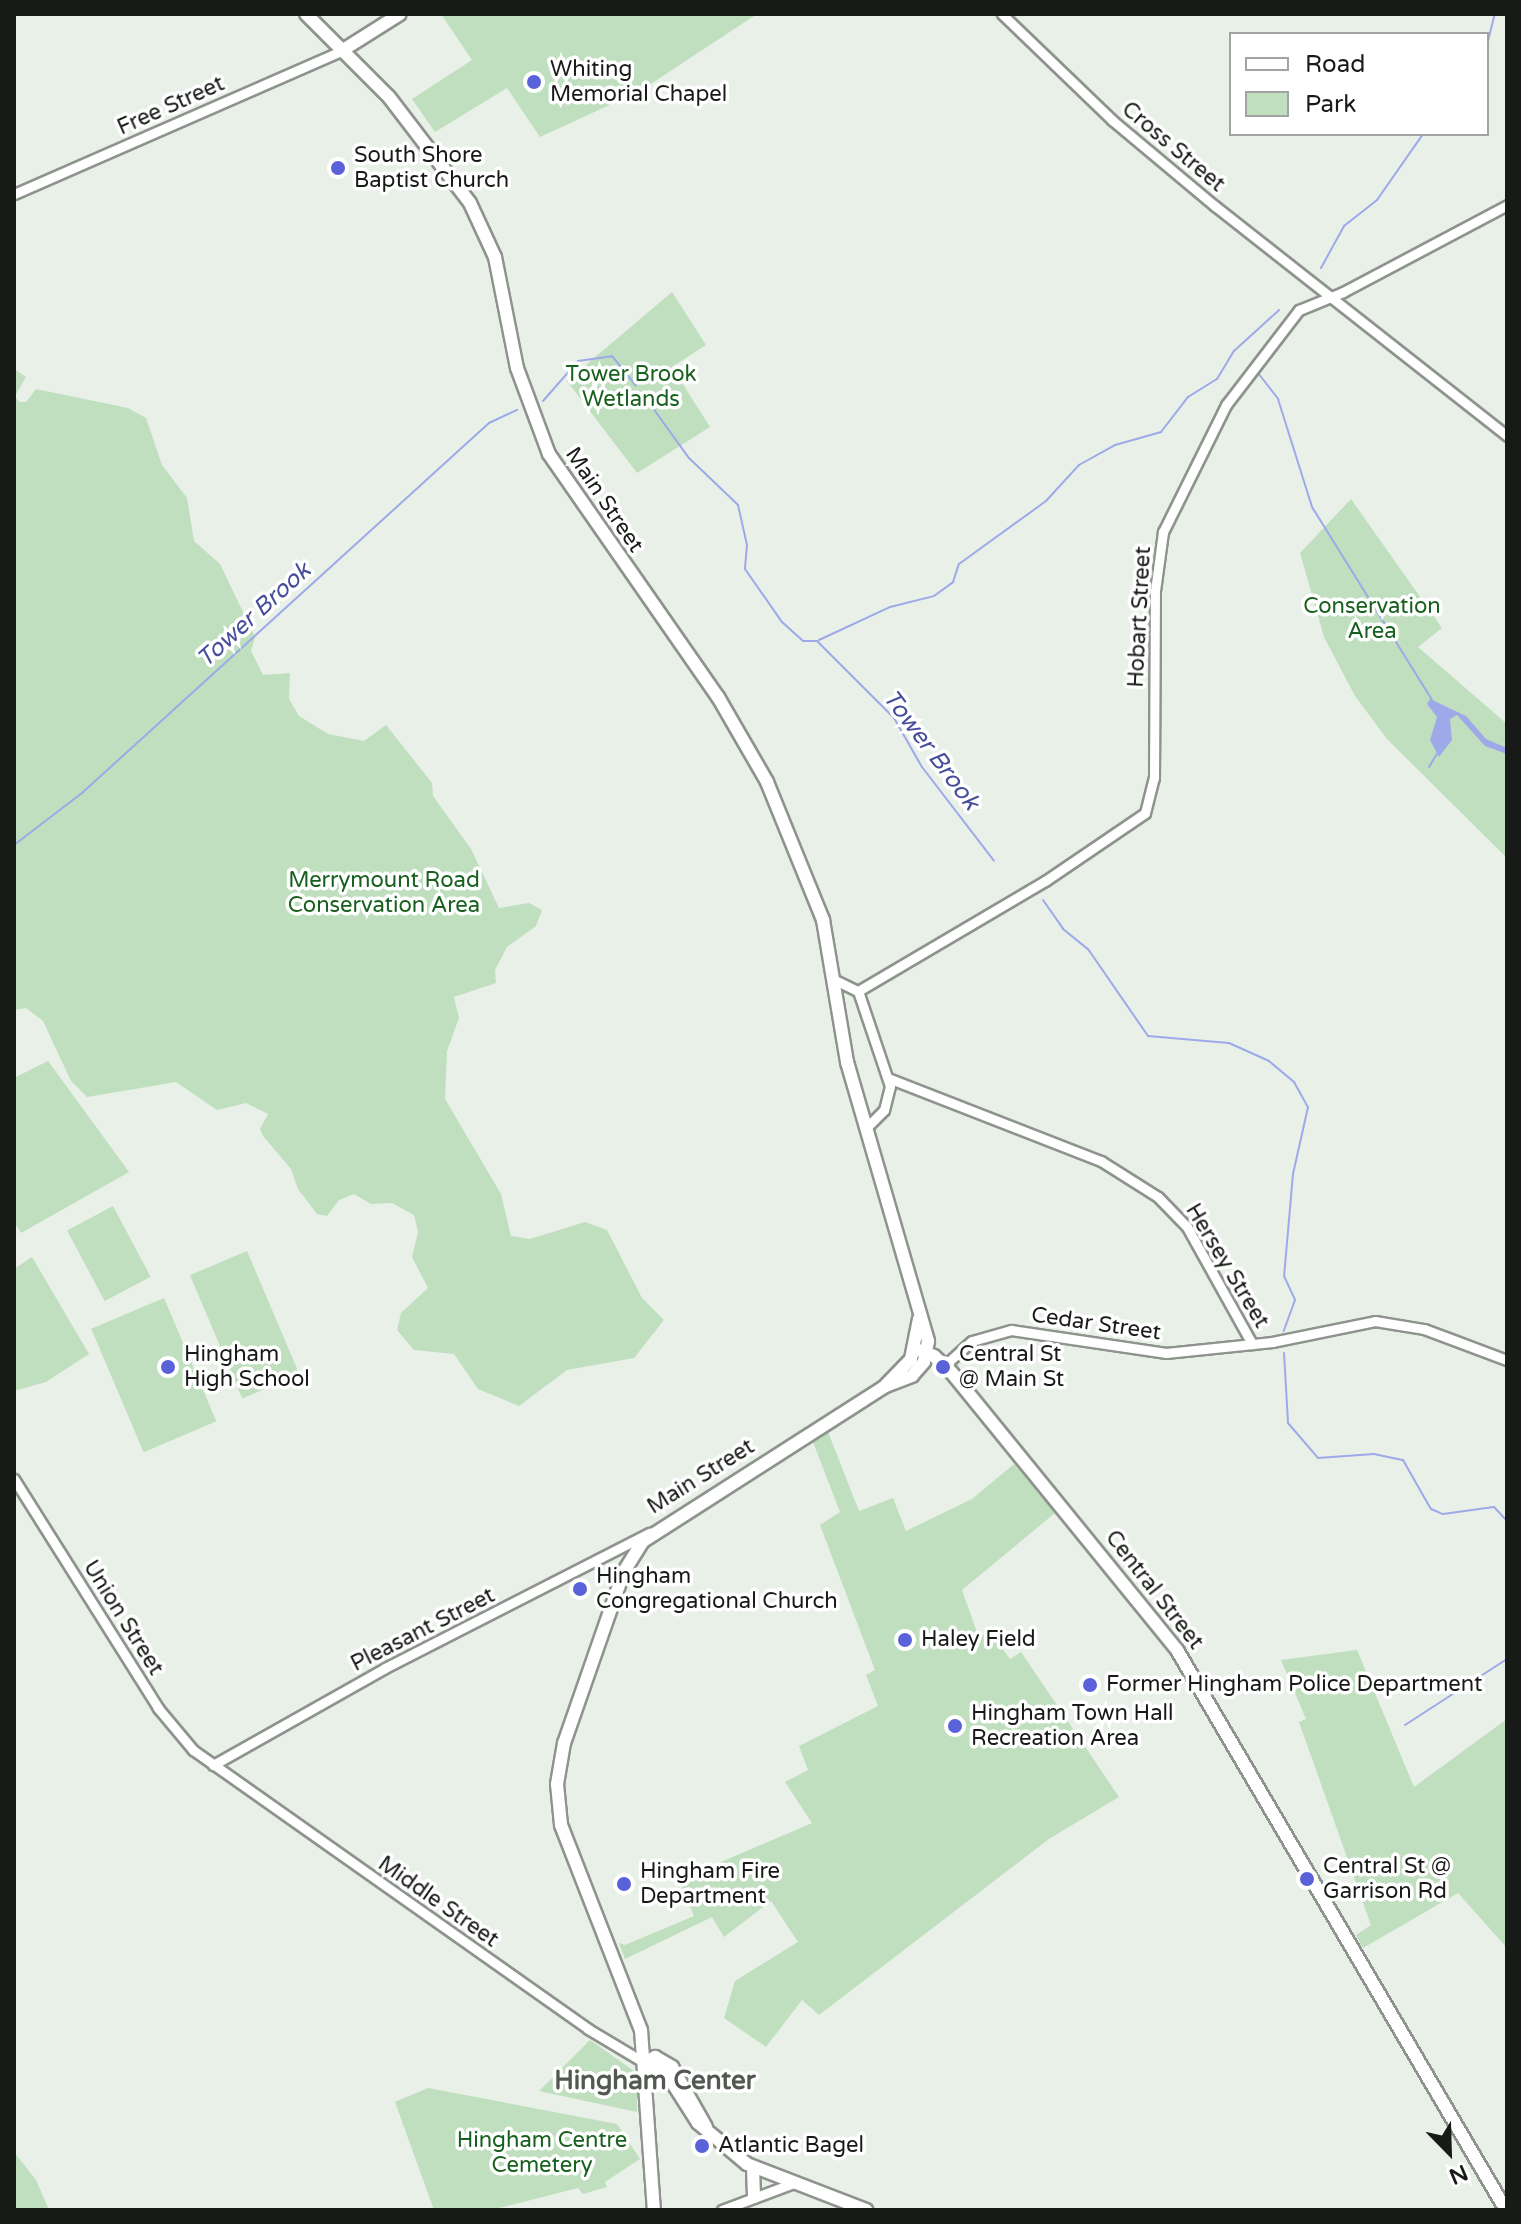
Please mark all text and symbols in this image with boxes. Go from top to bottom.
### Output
legend [1229,32,1489,136]
text: Road [1305,50,1365,79]
place label: Whiting Memorial Chapel [550,56,727,108]
street label: Free Street [113,71,229,141]
marker: Whiting Memorial Chapel [525,73,543,91]
text: Park [1305,90,1356,119]
street label: Cross Street [1116,96,1230,198]
place label: South Shore Baptist Church [354,142,509,194]
marker: South Shore Baptist Church [329,159,347,177]
park label: Tower Brook Wetlands [565,361,697,412]
street label: Main Street [559,442,649,558]
street label: Hobart Street [1123,546,1157,688]
water label: Tower Brook [191,556,317,674]
park label: Conservation Area [1303,593,1441,644]
water label: Tower Brook [876,684,986,816]
park label: Merrymount Road Conservation Area [288,867,480,918]
street label: Hersey Street [1180,1199,1274,1333]
street label: Cedar Street [1029,1302,1163,1346]
place label: Hingham High School [184,1341,310,1392]
place label: Central St @ Main St [959,1341,1064,1392]
marker: Hingham High School [159,1358,177,1376]
marker: Central St @ Main St [934,1358,952,1376]
street label: Main Street [643,1434,759,1520]
street label: Central Street [1099,1525,1209,1655]
street label: Union Street [77,1556,169,1680]
place label: Hingham Congregational Church [596,1563,838,1614]
marker: Hingham Congregational Church [571,1580,589,1598]
street label: Pleasant Street [347,1582,499,1678]
place label: Haley Field [921,1627,1036,1653]
marker: Haley Field [896,1631,914,1649]
place label: Former Hingham Police Department [1106,1672,1482,1698]
marker: Former Hingham Police Department [1081,1676,1099,1694]
place label: Hingham Town Hall Recreation Area [971,1700,1174,1752]
marker: Hingham Town Hall Recreation Area [946,1717,964,1735]
street label: Middle Street [373,1851,503,1953]
place label: Central St @ Garrison Rd [1323,1853,1451,1904]
place label: Hingham Fire Department [640,1858,780,1910]
marker: Central St @ Garrison Rd [1298,1870,1316,1888]
marker: Hingham Fire Department [615,1875,633,1893]
district label: Hingham Center [554,2065,756,2097]
north arrow [1409,2112,1489,2192]
park label: Hingham Centre Cemetery [457,2127,627,2178]
place label: Atlantic Bagel [718,2133,864,2159]
marker: Atlantic Bagel [693,2137,711,2155]
text: N [1445,2159,1472,2190]

